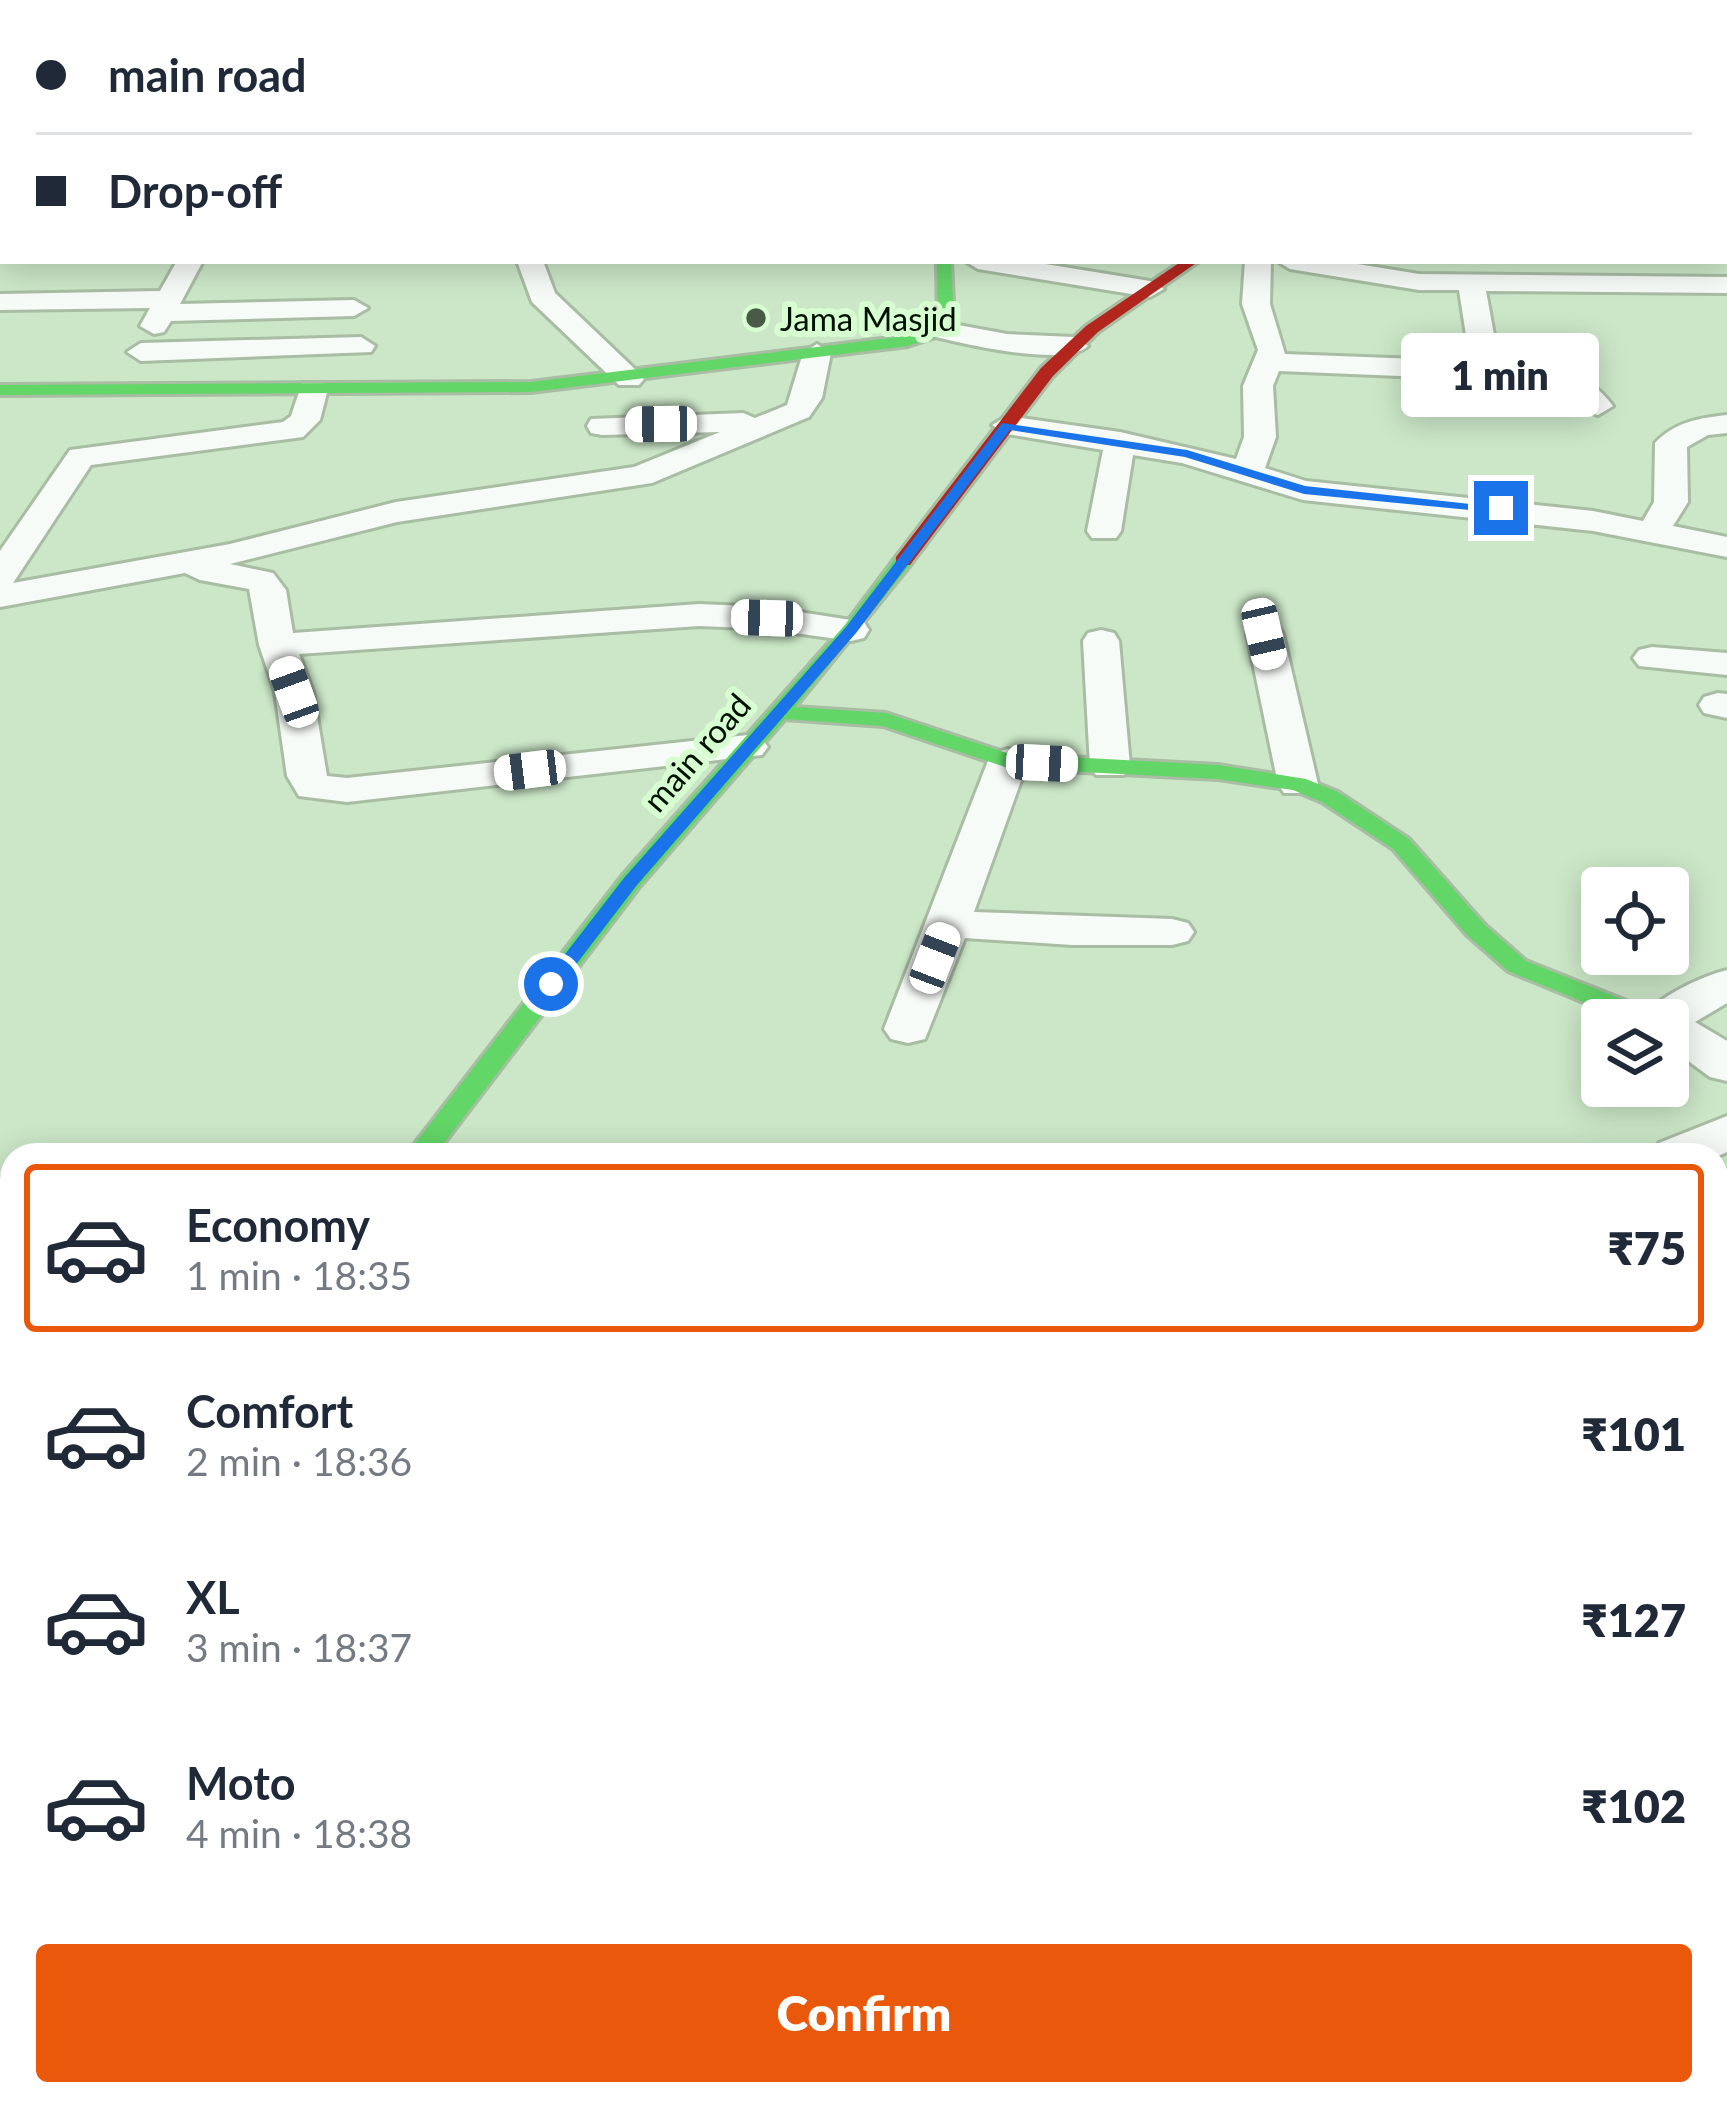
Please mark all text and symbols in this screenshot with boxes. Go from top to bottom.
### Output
text: main road [108,48,307,102]
text: Drop-off [108,164,282,218]
place label: Jama Masjid [780,298,957,338]
marker: Jama Masjid [743,305,769,331]
callout: 1 min [1402,334,1600,418]
text: 1 min [1451,352,1549,398]
car [625,405,697,443]
route end [1474,481,1528,535]
car [1238,595,1290,673]
car [730,599,804,637]
car [265,652,323,732]
street label: main road [634,685,758,819]
car [1005,743,1079,783]
car [492,748,568,792]
map controls [1581,867,1689,1107]
button: locate [1581,867,1689,975]
car [905,918,965,998]
route start [524,957,578,1011]
button: layers [1581,999,1689,1107]
icon: car [42,1194,150,1302]
text: Economy [186,1198,370,1252]
text: ₹75 [1608,1221,1686,1275]
text: 1 min · 18:35 [186,1252,412,1298]
icon: car [42,1380,150,1488]
text: Comfort [186,1384,353,1438]
text: ₹101 [1582,1407,1686,1461]
text: 2 min · 18:36 [186,1438,412,1484]
icon: car [42,1566,150,1674]
text: XL [186,1570,240,1624]
text: ₹127 [1582,1593,1686,1647]
text: 3 min · 18:37 [186,1624,412,1670]
icon: car [42,1752,150,1860]
text: Moto [186,1756,296,1810]
text: ₹102 [1582,1779,1686,1833]
text: 4 min · 18:38 [186,1810,412,1856]
button: Confirm [36,1944,1692,2082]

